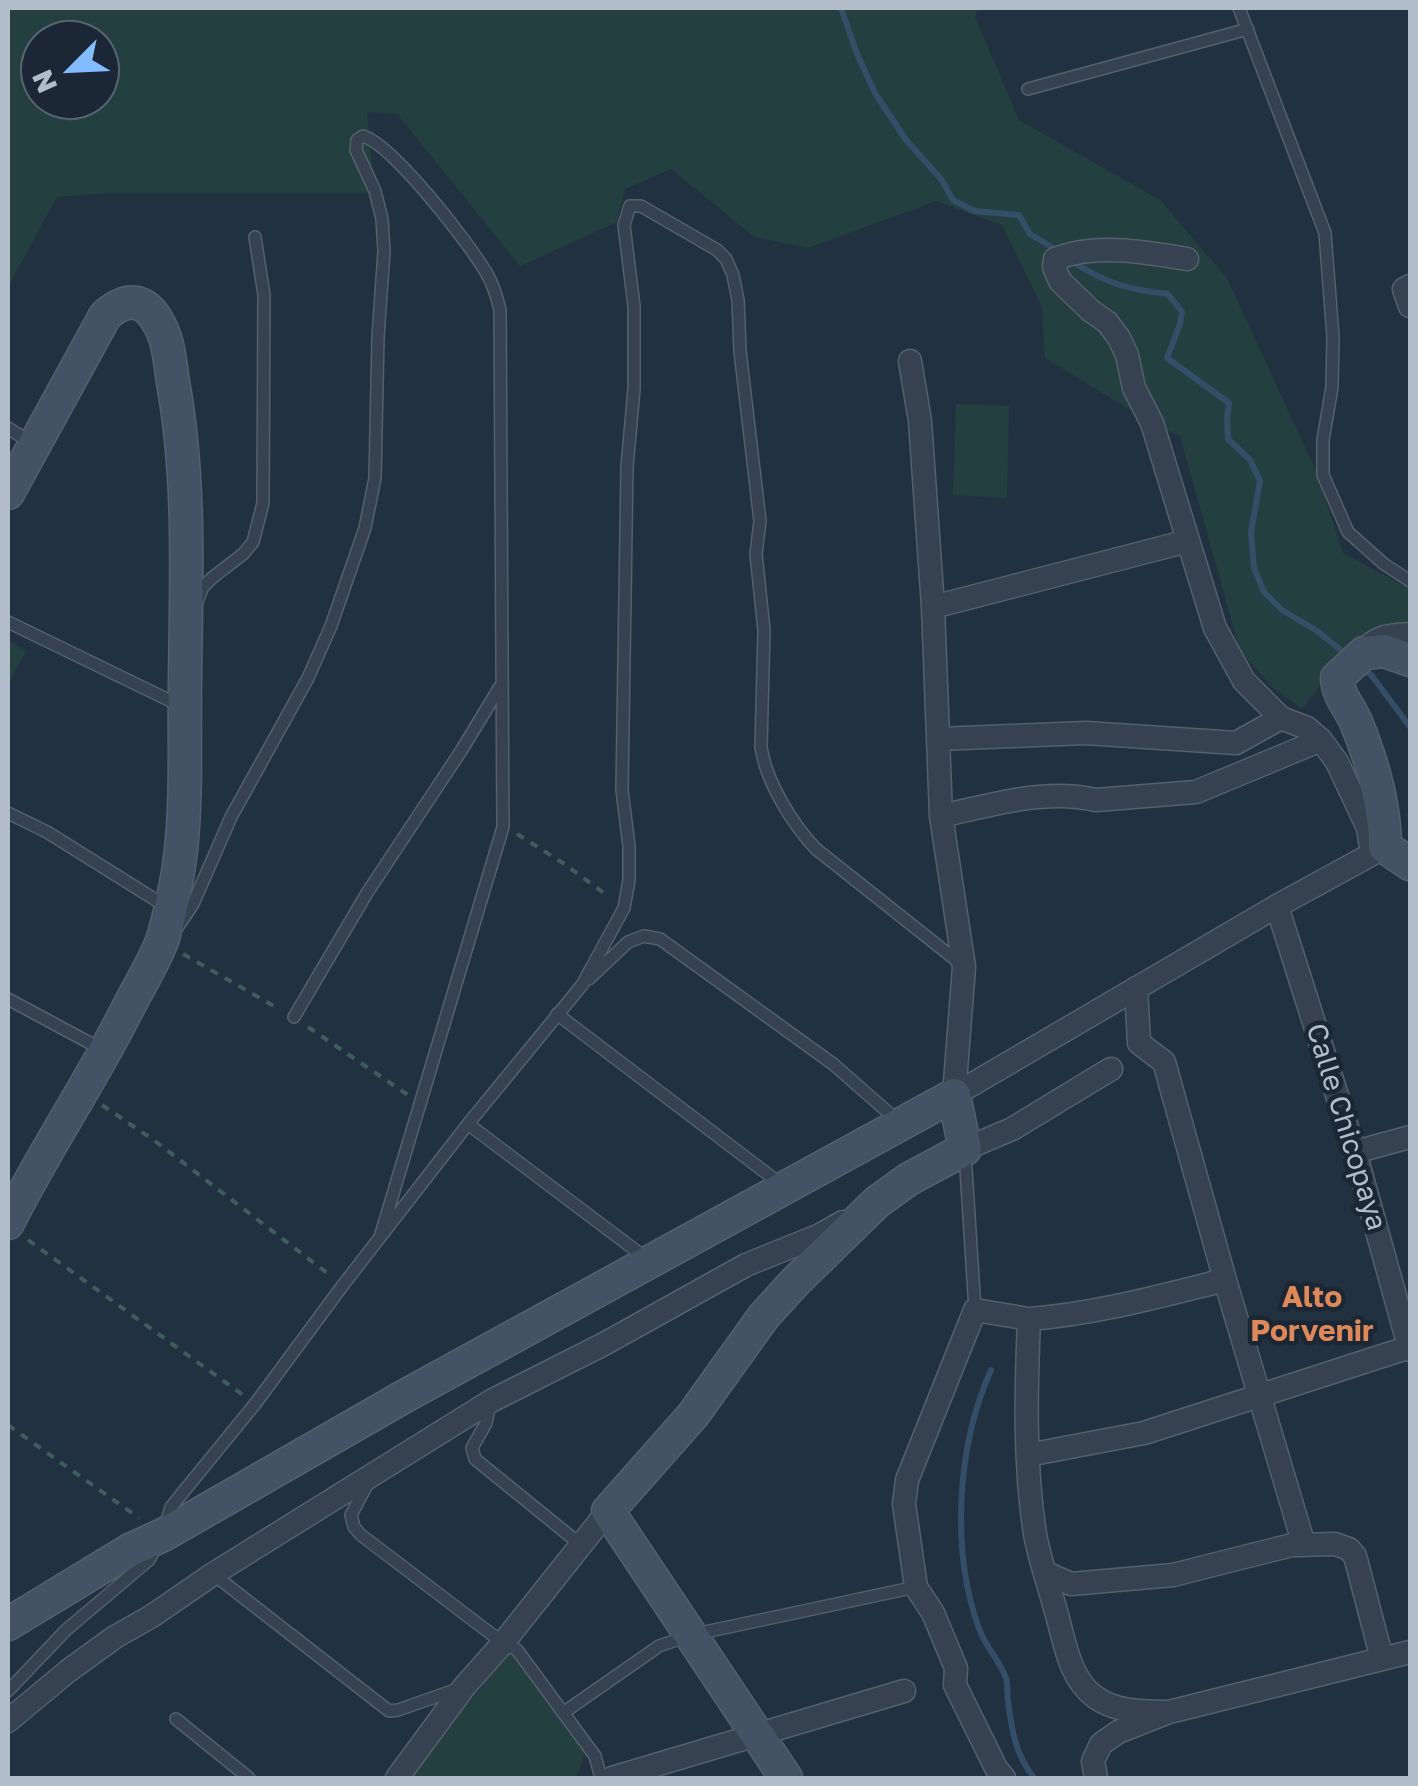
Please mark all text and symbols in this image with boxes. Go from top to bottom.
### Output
north arrow [20,20,120,120]
text: N [25,65,63,98]
street label: Calle Chicopaya [1299,1019,1393,1235]
district label: Alto Porvenir [1250,1279,1374,1350]

